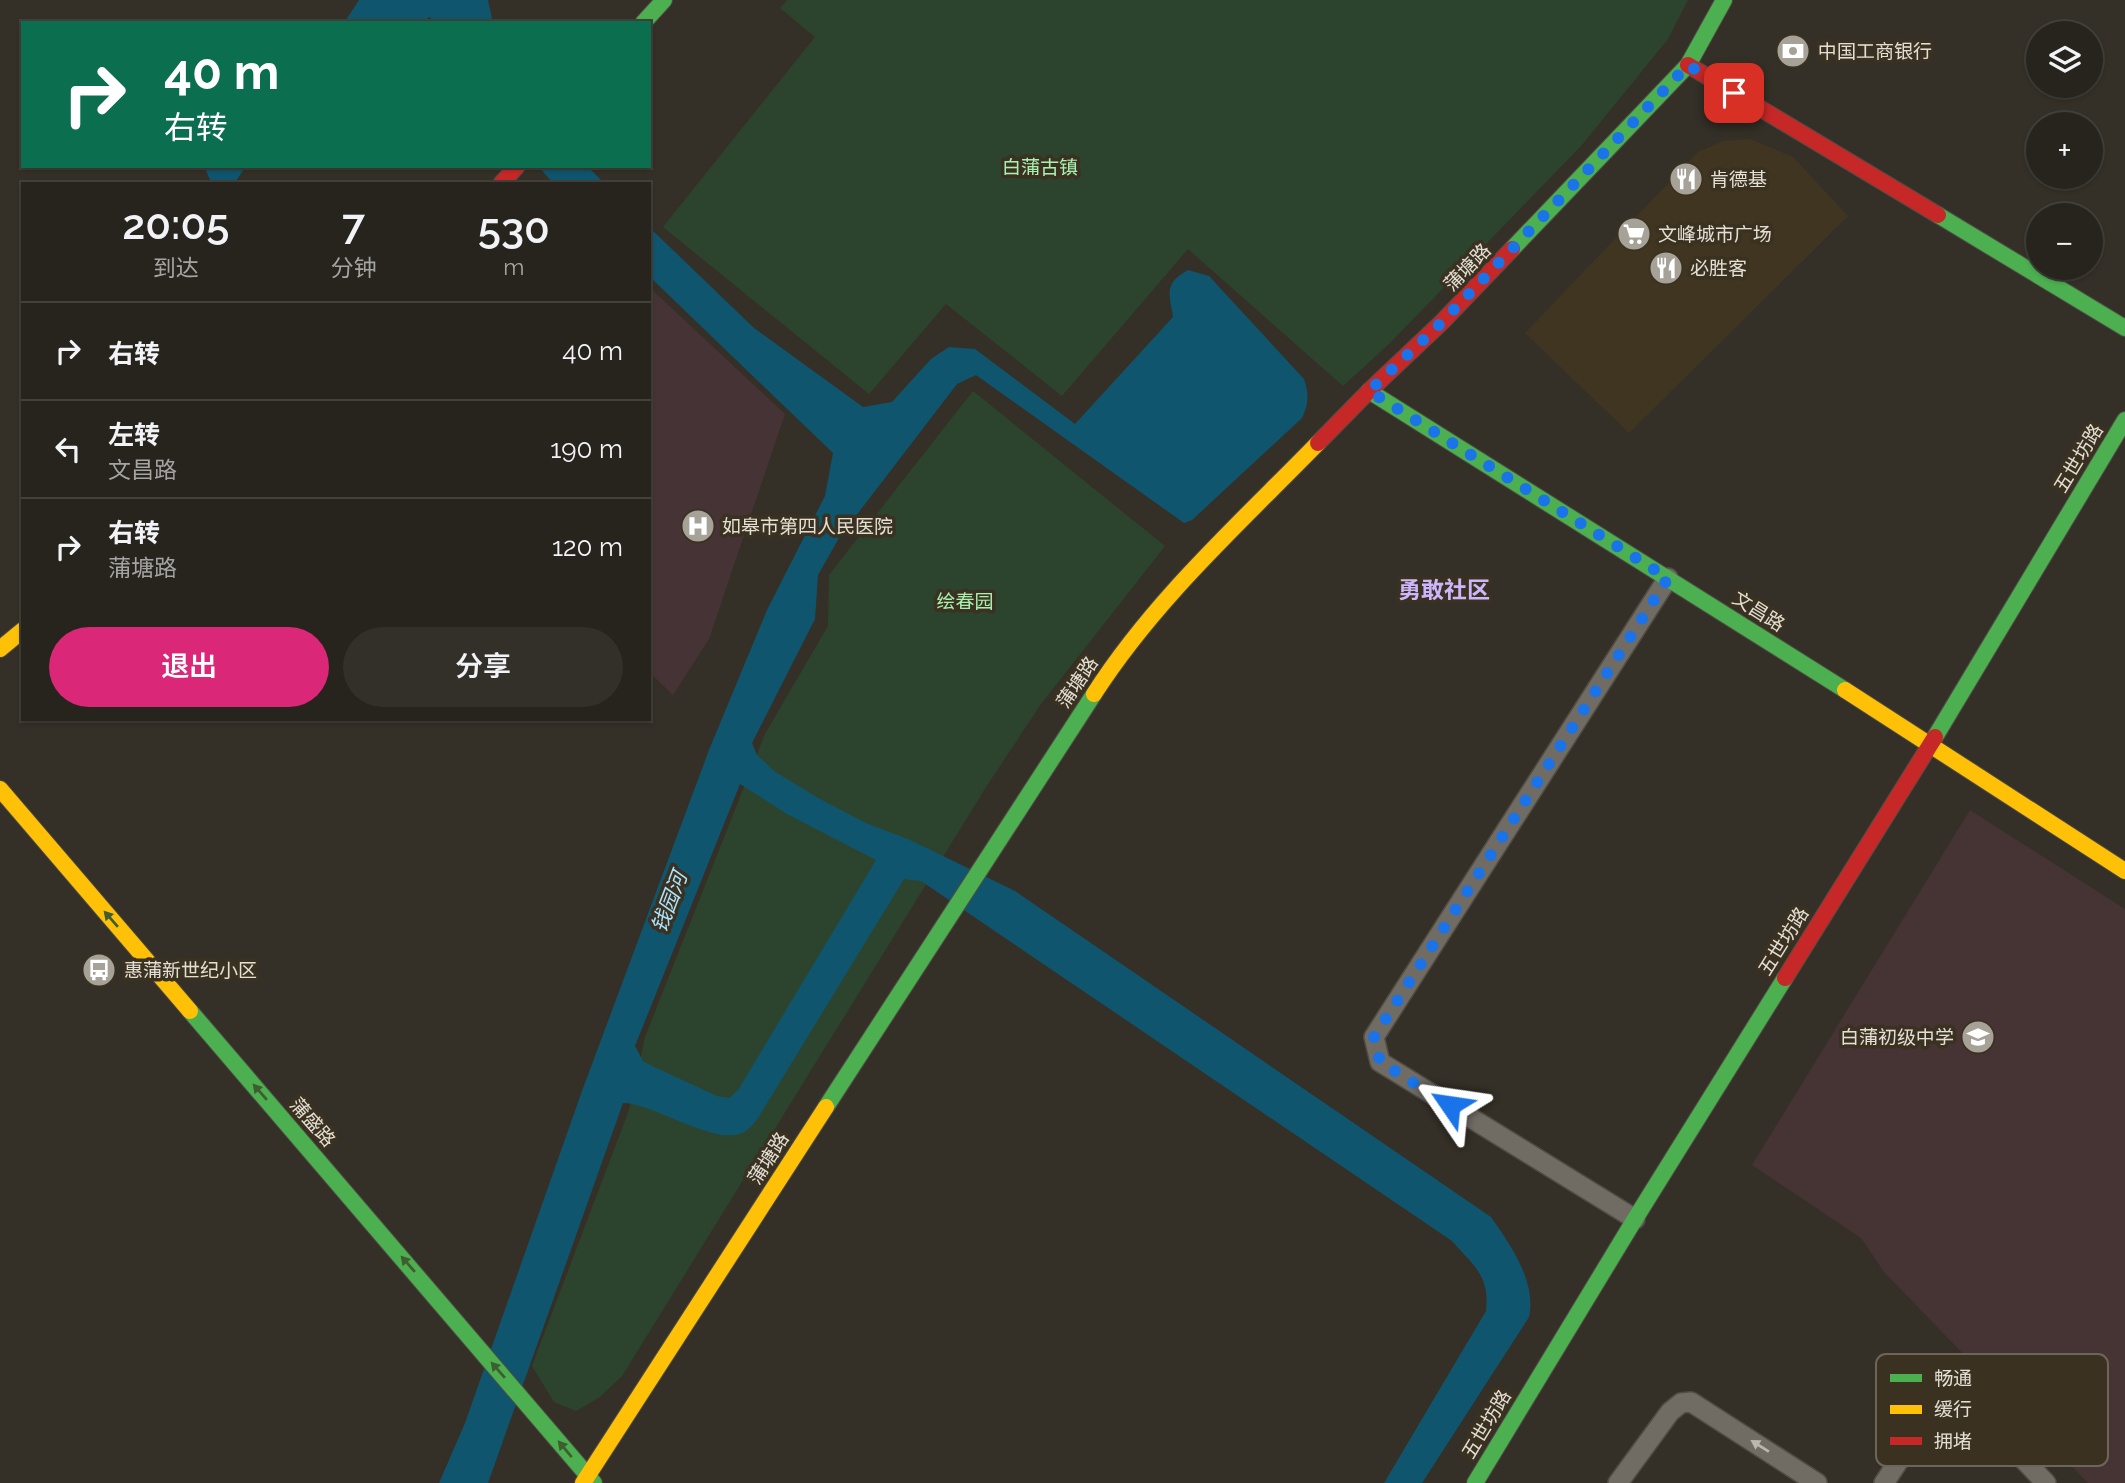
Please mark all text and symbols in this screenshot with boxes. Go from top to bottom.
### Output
map controls [2026,21,2103,280]
button: layers [2026,21,2103,98]
bank icon: 中国工商银行 [1774,32,1812,70]
place label: 中国工商银行 [1818,40,1932,62]
text: 40 m [164,43,279,100]
icon: right [49,49,140,140]
pin [1704,63,1764,123]
icon: arrive [1715,74,1753,112]
text: 右转 [164,109,228,146]
button: + [2026,112,2103,189]
park label: 白蒲古镇 [1002,156,1078,178]
restaurant icon: 肯德基 [1667,160,1705,198]
place label: 肯德基 [1710,168,1767,190]
text: 20:05 [122,200,229,249]
text: 7 [342,200,365,249]
button: − [2026,203,2103,280]
text: 530 [478,204,550,253]
supermarket icon: 文峰城市广场 [1615,215,1653,253]
place label: 文峰城市广场 [1658,223,1772,245]
street label: 蒲塘路 [1439,239,1495,295]
restaurant icon: 必胜客 [1647,249,1685,287]
text: m [503,253,524,280]
text: 到达 [153,254,199,281]
text: 分钟 [331,254,377,281]
place label: 必胜客 [1690,257,1747,279]
icon: right [49,332,87,370]
text: 40 m [562,336,623,366]
text: 右转 [108,339,160,369]
text: 左转 [108,420,160,450]
street label: 五世坊路 [2049,420,2107,496]
icon: left [49,430,87,468]
text: 190 m [550,434,623,464]
text: 文昌路 [108,456,177,483]
hospital icon: 如皋市第四人民医院 [679,507,717,545]
place label: 如皋市第四人民医院 [722,515,893,537]
text: 右转 [108,518,160,548]
icon: right [49,528,87,566]
text: 120 m [552,532,623,562]
text: 蒲塘路 [108,554,177,581]
district label: 勇敢社区 [1398,576,1490,603]
street label: 文昌路 [1729,587,1789,635]
park label: 绘春园 [936,590,994,612]
button: 退出 [49,627,329,707]
button: 分享 [343,627,623,707]
street label: 蒲塘路 [1052,652,1102,712]
water label: 钱园河 [646,864,693,936]
street label: 五世坊路 [1754,903,1812,979]
one-way arrow [104,910,119,928]
bus stop icon: 惠蒲新世纪小区 [80,951,118,989]
place label: 惠蒲新世纪小区 [124,959,257,981]
school or university icon: 白蒲初级中学 [1959,1018,1997,1056]
place label: 白蒲初级中学 [1840,1026,1954,1048]
position arrow [1413,1068,1487,1142]
one-way arrow [252,1083,267,1101]
street label: 蒲盛路 [286,1093,340,1151]
street label: 蒲塘路 [743,1128,793,1188]
one-way arrow [401,1256,416,1273]
legend [1876,1354,2108,1466]
one-way arrow [491,1362,506,1379]
text: 畅通 [1934,1367,1972,1389]
street label: 五世坊路 [1457,1386,1515,1462]
text: 缓行 [1934,1398,1972,1420]
text: 拥堵 [1934,1430,1972,1452]
one-way arrow [1750,1439,1770,1452]
one-way arrow [557,1440,573,1458]

